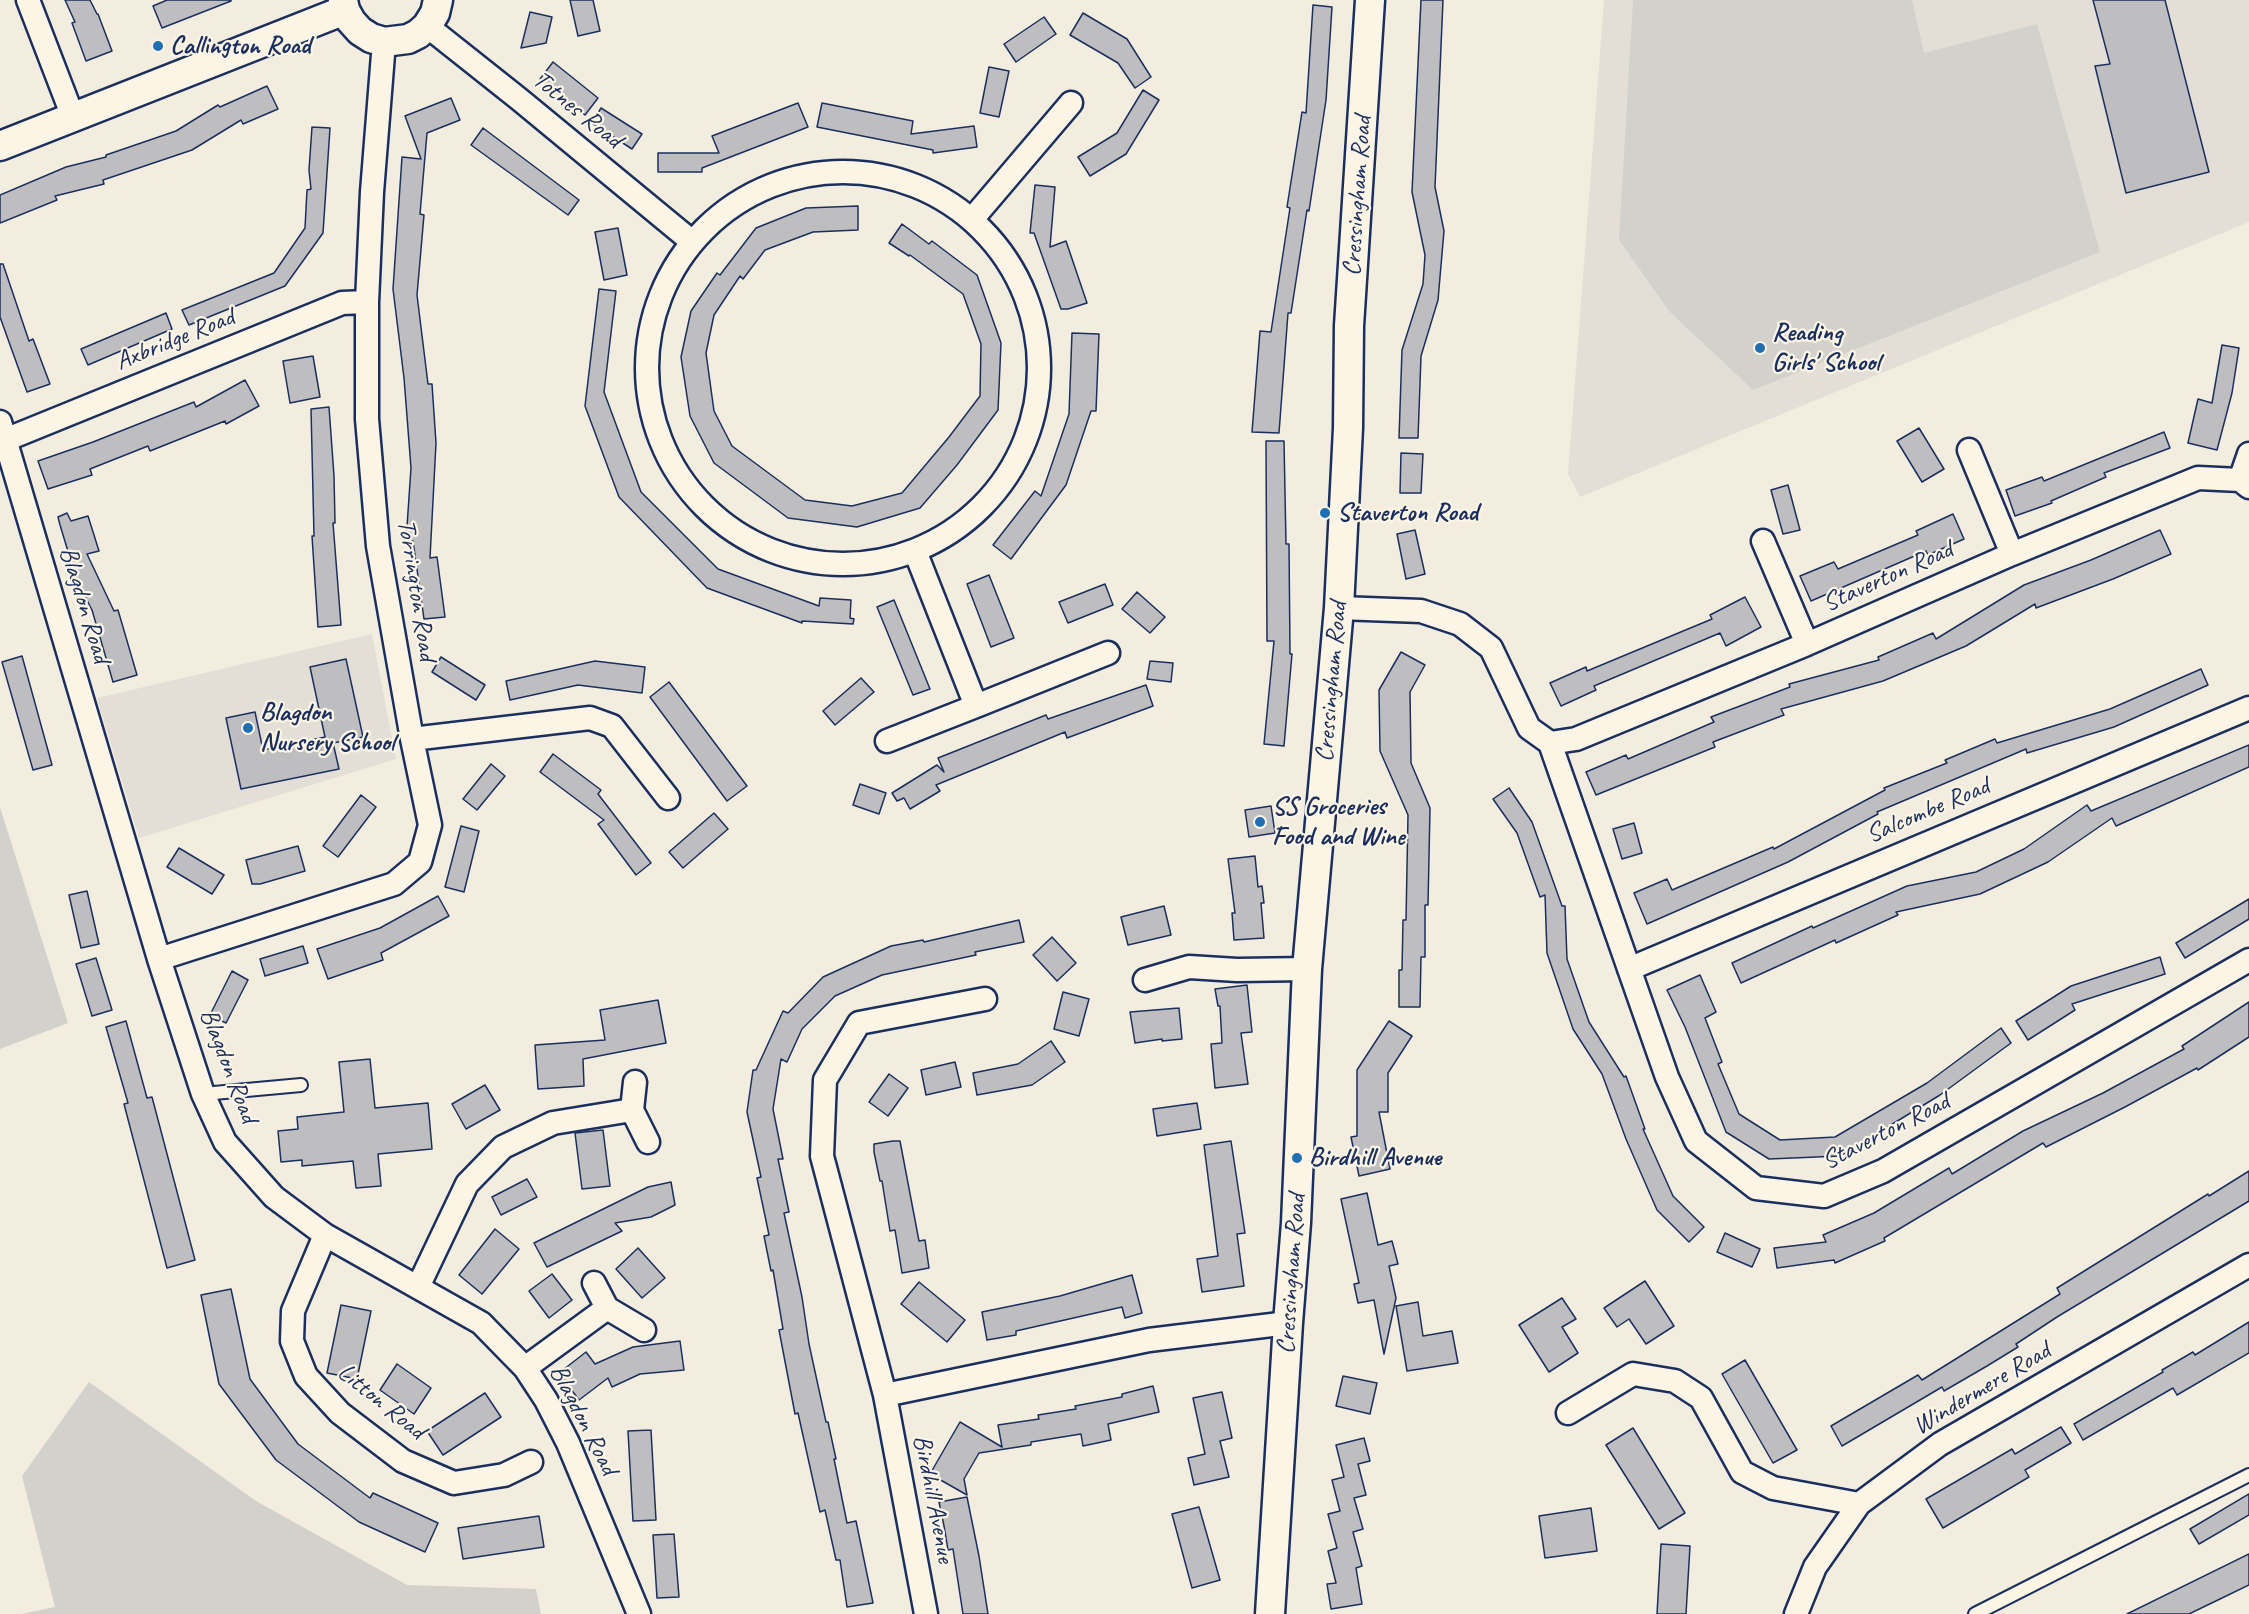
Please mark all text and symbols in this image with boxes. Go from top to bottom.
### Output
place label: Callington Road [170,30,310,62]
marker: Callington Road [151,39,165,53]
street label: Totnes Road [526,64,628,156]
street label: Cressingham Road [1337,115,1379,277]
street label: Axbridge Road [111,302,239,378]
place label: Reading Girls' School [1772,317,1880,378]
marker: Reading Girls' School [1753,341,1767,355]
place label: Staverton Road [1337,497,1478,529]
marker: Staverton Road [1318,506,1332,520]
street label: Torrington Road [389,517,443,663]
street label: Staverton Road [1818,535,1958,619]
street label: Blagdon Road [52,543,116,667]
street label: Cressingham Road [1309,601,1355,763]
place label: Blagdon Nursery School [260,697,395,758]
marker: Blagdon Nursery School [241,721,255,735]
street label: Salcombe Road [1862,771,1994,851]
place label: SS Groceries Food and Wine [1272,791,1405,852]
marker: SS Groceries Food and Wine [1253,815,1267,829]
street label: Blagdon Road [192,1005,264,1127]
street label: Staverton Road [1817,1087,1955,1177]
place label: Birdhill Avenue [1309,1142,1441,1174]
marker: Birdhill Avenue [1290,1151,1304,1165]
street label: Cressingham Road [1271,1193,1313,1355]
street label: Windermere Road [1908,1336,2056,1442]
street label: Litton Road [331,1357,431,1447]
street label: Blagdon Road [542,1360,624,1480]
street label: Birdhill Avenue [905,1432,961,1566]

